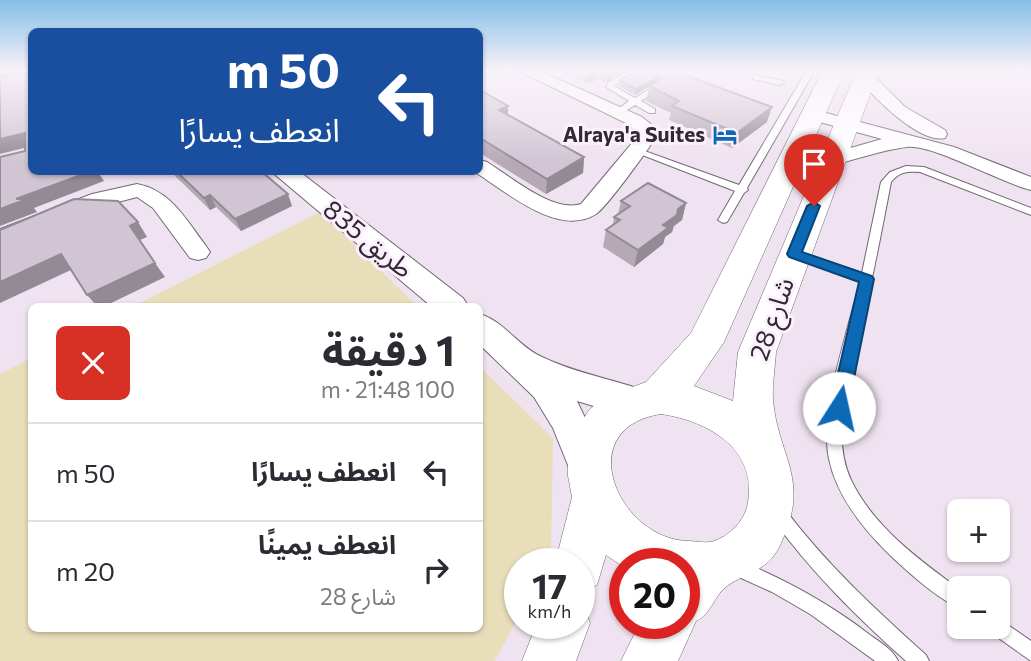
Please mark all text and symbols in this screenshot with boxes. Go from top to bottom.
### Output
text: 50 m [227,38,340,98]
icon: left [364,56,455,147]
text: انعطف يسارًا [178,109,340,149]
place label: Alraya'a Suites [563,121,705,146]
hotel icon: Alraya'a Suites [711,121,739,149]
pin [784,134,844,206]
icon: arrive [795,145,833,183]
street label: طريق 835 [317,192,420,285]
street label: شارع 28 [742,273,804,366]
text: 1 دقيقة [322,323,455,375]
button: close [56,326,130,400]
position arrow [802,371,876,445]
text: 100 m · 21:48 [321,375,455,403]
icon: left [417,453,455,491]
text: انعطف يسارًا [251,455,396,486]
text: 50 m [56,457,116,488]
map controls [947,499,1010,639]
button: + [947,499,1010,562]
text: انعطف يمينًا [258,528,396,559]
speed limit sign: 20 [609,548,700,639]
icon: right [417,551,455,589]
text: 20 m [56,555,115,586]
text: 17 [532,563,567,606]
button: − [947,576,1010,639]
text: شارع 28 [320,582,396,610]
text: km/h [528,600,571,622]

